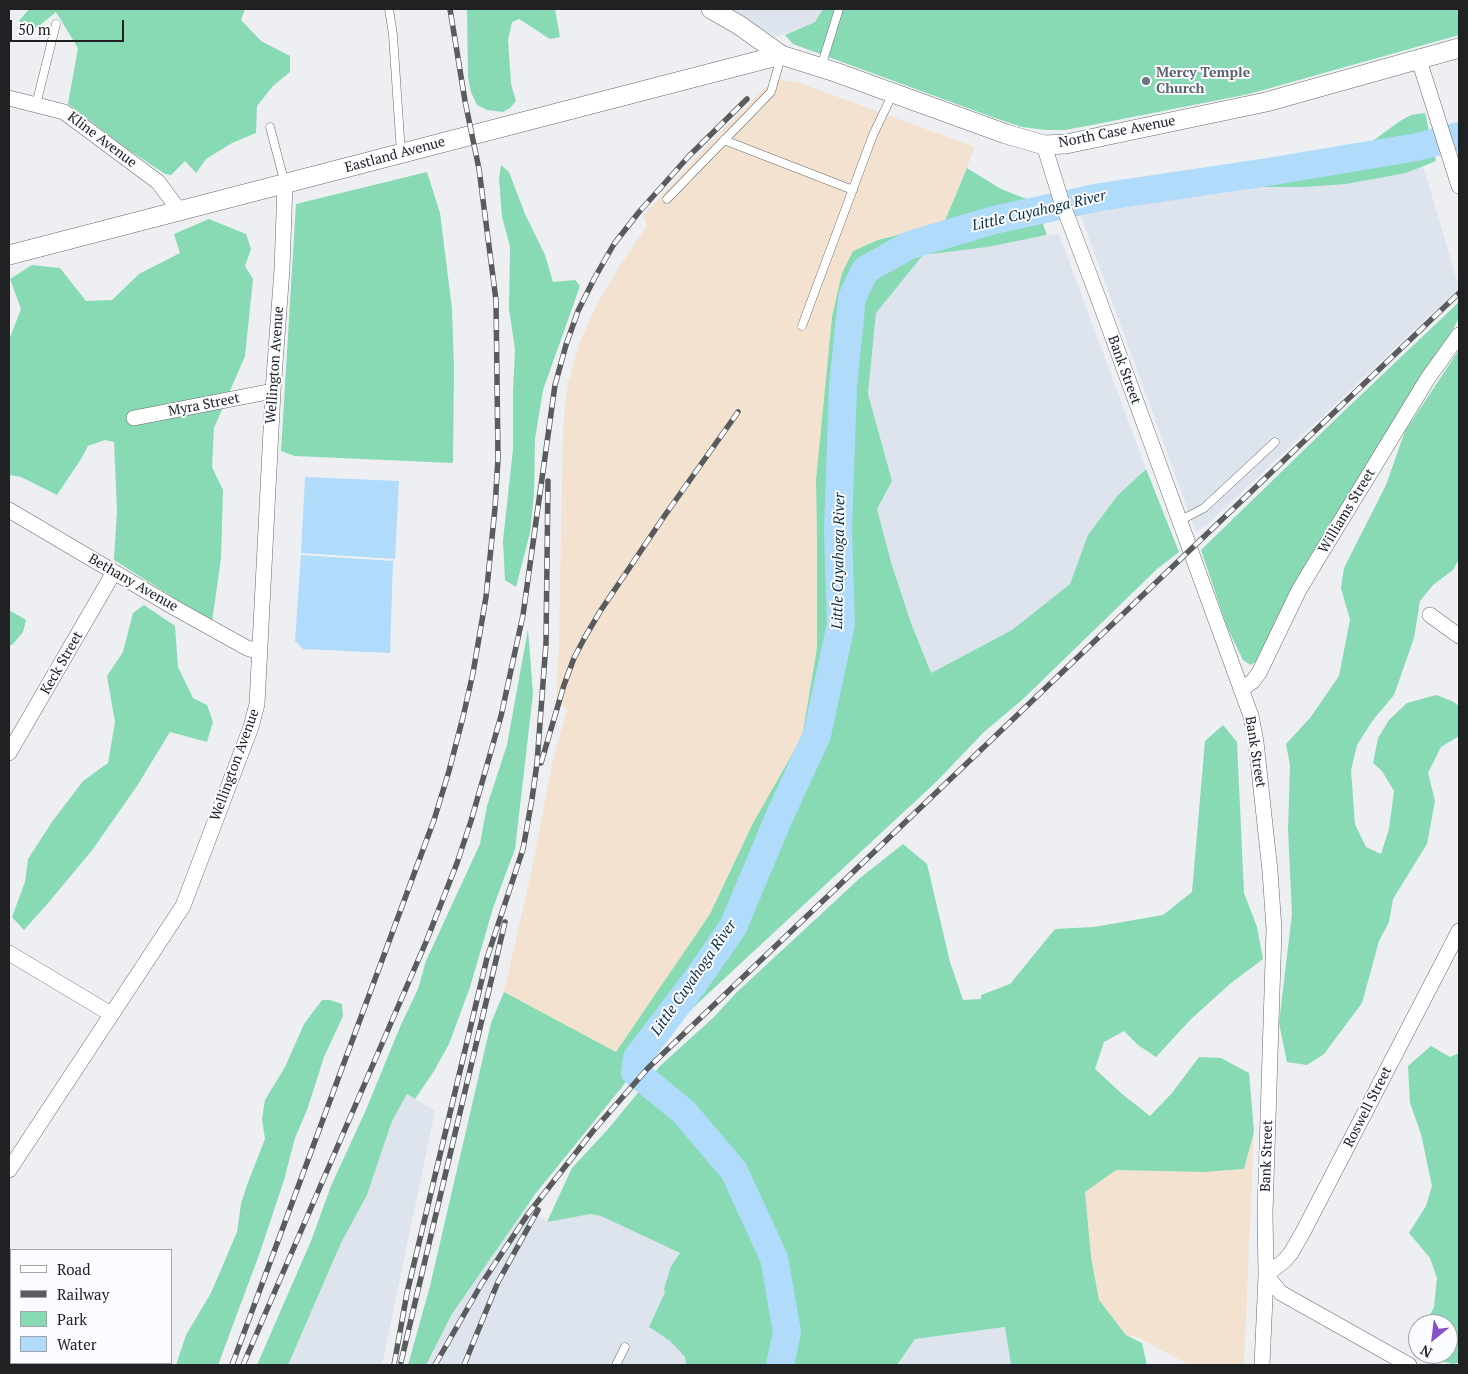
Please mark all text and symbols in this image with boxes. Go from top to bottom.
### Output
scale bar [12,10,126,42]
text: 50 m [18,19,51,39]
place label: Mercy Temple Church [1156,65,1250,98]
marker: Mercy Temple Church [1140,75,1152,87]
street label: Kline Avenue [64,109,140,171]
street label: North Case Avenue [1057,112,1177,152]
street label: Eastland Avenue [343,134,447,176]
water label: Little Cuyahoga River [970,187,1108,235]
street label: Wellington Avenue [263,306,287,424]
street label: Bank Street [1104,333,1144,407]
street label: Myra Street [167,390,241,420]
street label: Williams Street [1315,466,1379,556]
water label: Little Cuyahoga River [829,492,849,630]
street label: Bethany Avenue [85,551,181,615]
street label: Keck Street [37,629,87,697]
street label: Wellington Avenue [207,707,263,823]
street label: Bank Street [1241,715,1269,789]
water label: Little Cuyahoga River [647,917,741,1039]
street label: Roswell Street [1340,1064,1396,1150]
street label: Bank Street [1257,1120,1277,1192]
legend [10,1249,172,1364]
text: Road [57,1259,90,1279]
text: Railway [57,1284,109,1304]
text: Park [57,1309,87,1329]
north arrow [1408,1314,1458,1364]
text: Water [57,1334,96,1354]
text: N [1417,1341,1435,1363]

